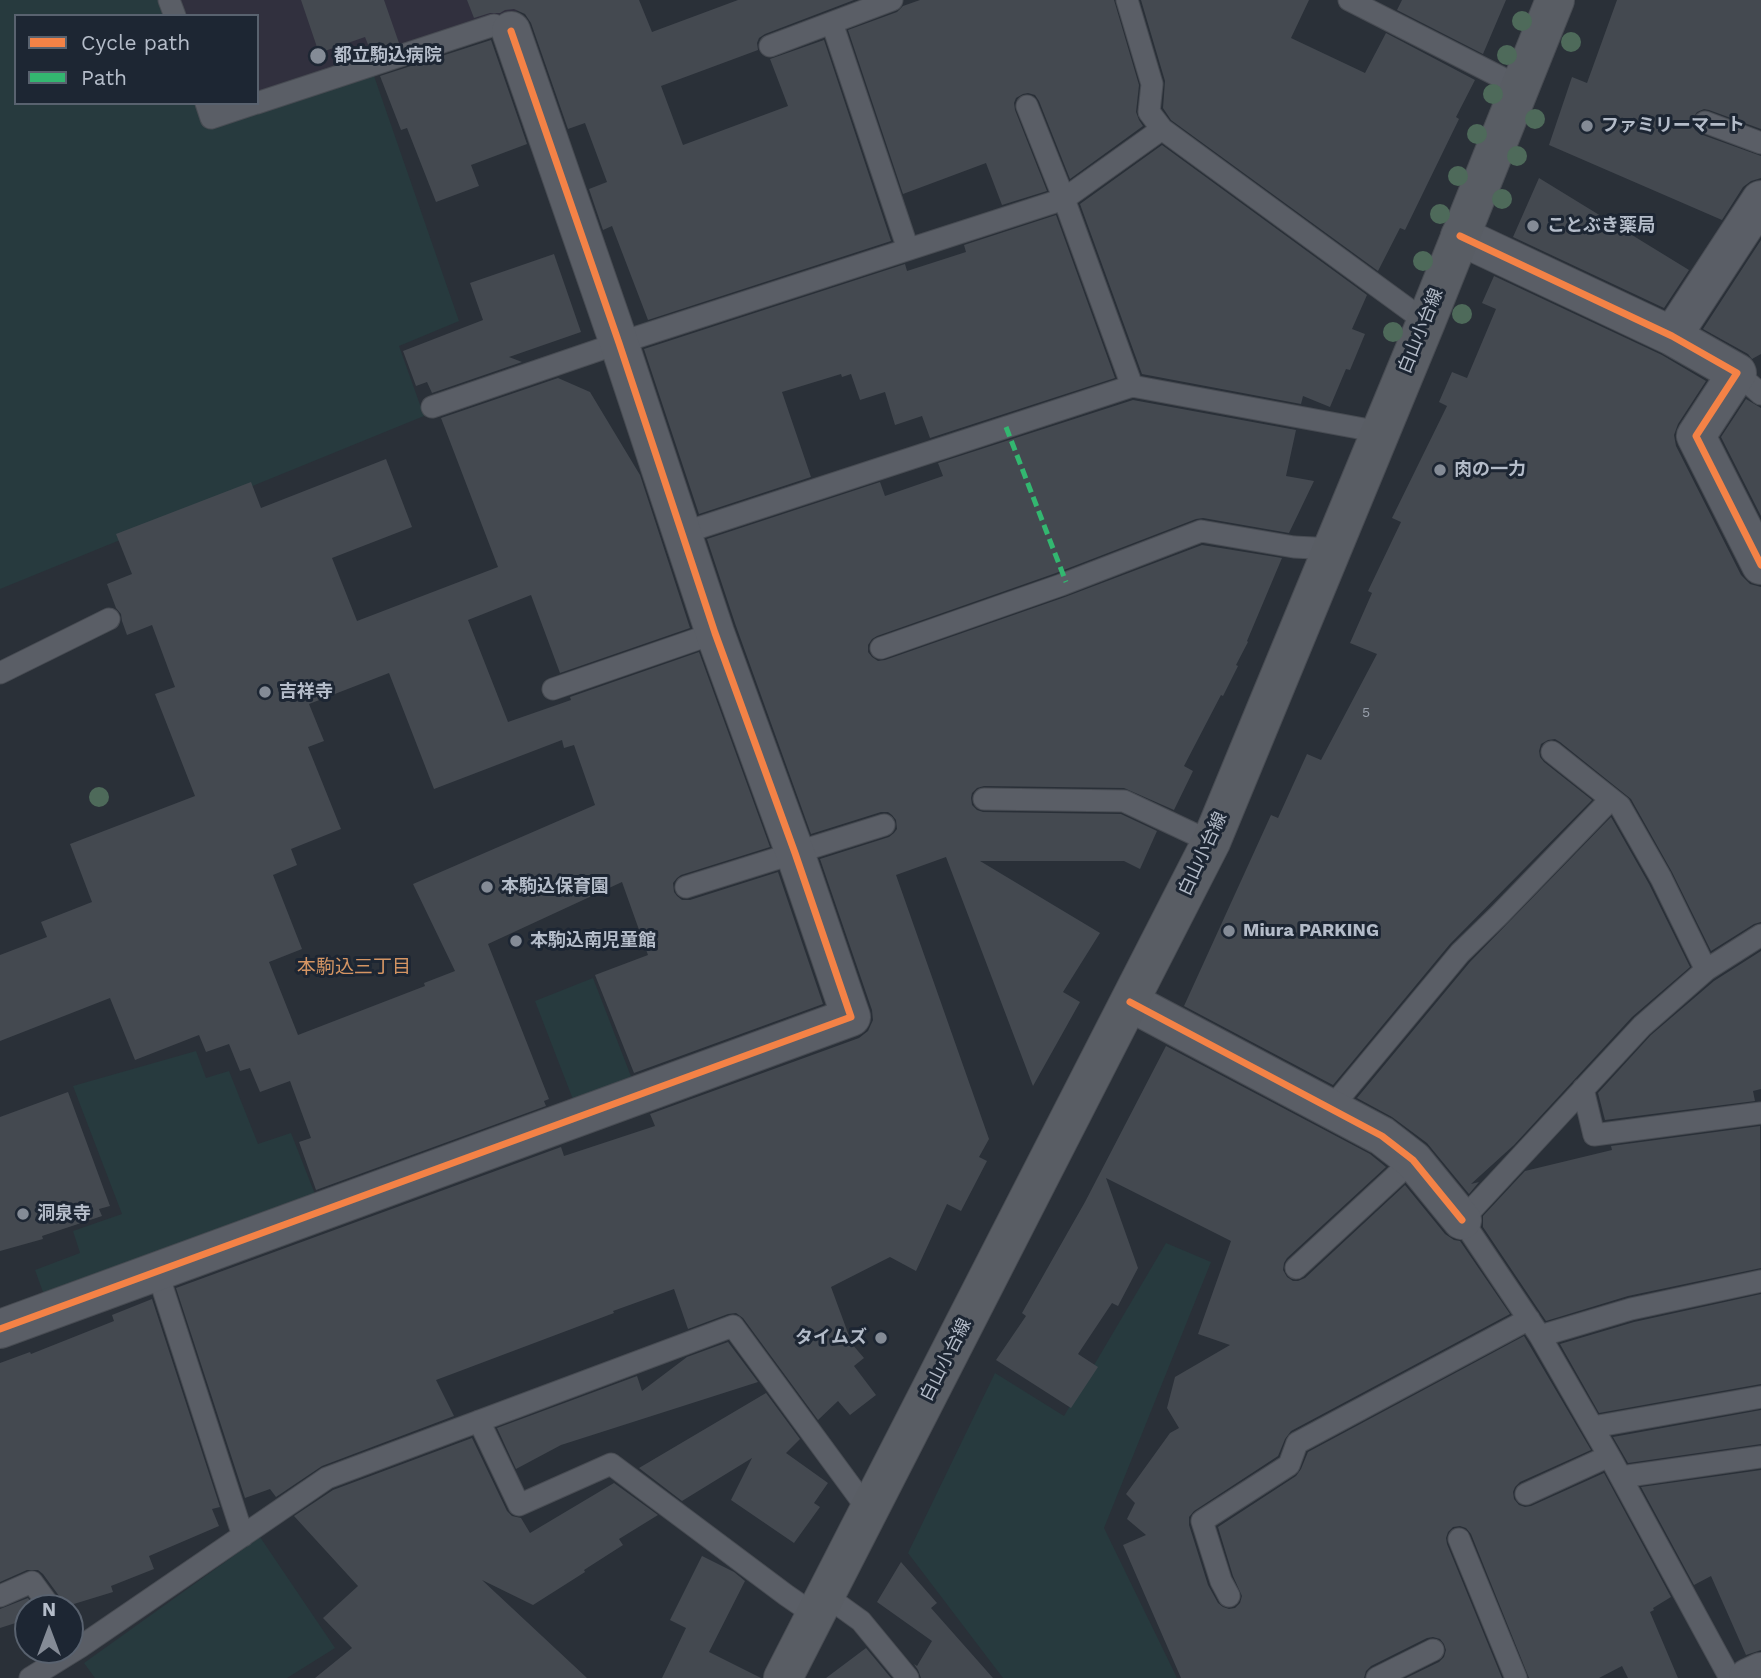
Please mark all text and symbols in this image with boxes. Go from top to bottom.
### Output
legend [14,14,259,105]
text: Cycle path [81,30,190,55]
place label: 都立駒込病院 [334,45,442,67]
marker: 都立駒込病院 [308,46,328,66]
text: Path [81,65,127,90]
place label: ファミリーマート [1601,115,1745,137]
marker: ファミリーマート [1579,118,1595,134]
place label: ことぶき薬局 [1547,215,1655,237]
marker: ことぶき薬局 [1525,218,1541,234]
street label: 白山小台線 [1394,285,1448,377]
place label: 肉の一力 [1454,459,1526,481]
marker: 肉の一力 [1432,462,1448,478]
place label: 吉祥寺 [279,681,333,703]
marker: 吉祥寺 [257,684,273,700]
house number: 5 [1362,705,1370,721]
street label: 白山小台線 [1174,809,1232,899]
place label: 本駒込保育園 [501,876,609,898]
marker: 本駒込保育園 [479,879,495,895]
place label: Miura PARKING [1243,920,1379,942]
marker: Miura PARKING [1221,923,1237,939]
place label: 本駒込南児童館 [530,930,656,952]
marker: 本駒込南児童館 [508,933,524,949]
district label: 本駒込三丁目 [297,956,411,978]
place label: 洞泉寺 [37,1203,91,1225]
marker: 洞泉寺 [15,1206,31,1222]
street label: 白山小台線 [916,1315,976,1405]
place label: タイムズ [795,1327,867,1349]
marker: タイムズ [873,1330,889,1346]
north arrow [14,1594,84,1664]
text: N [42,1598,56,1621]

